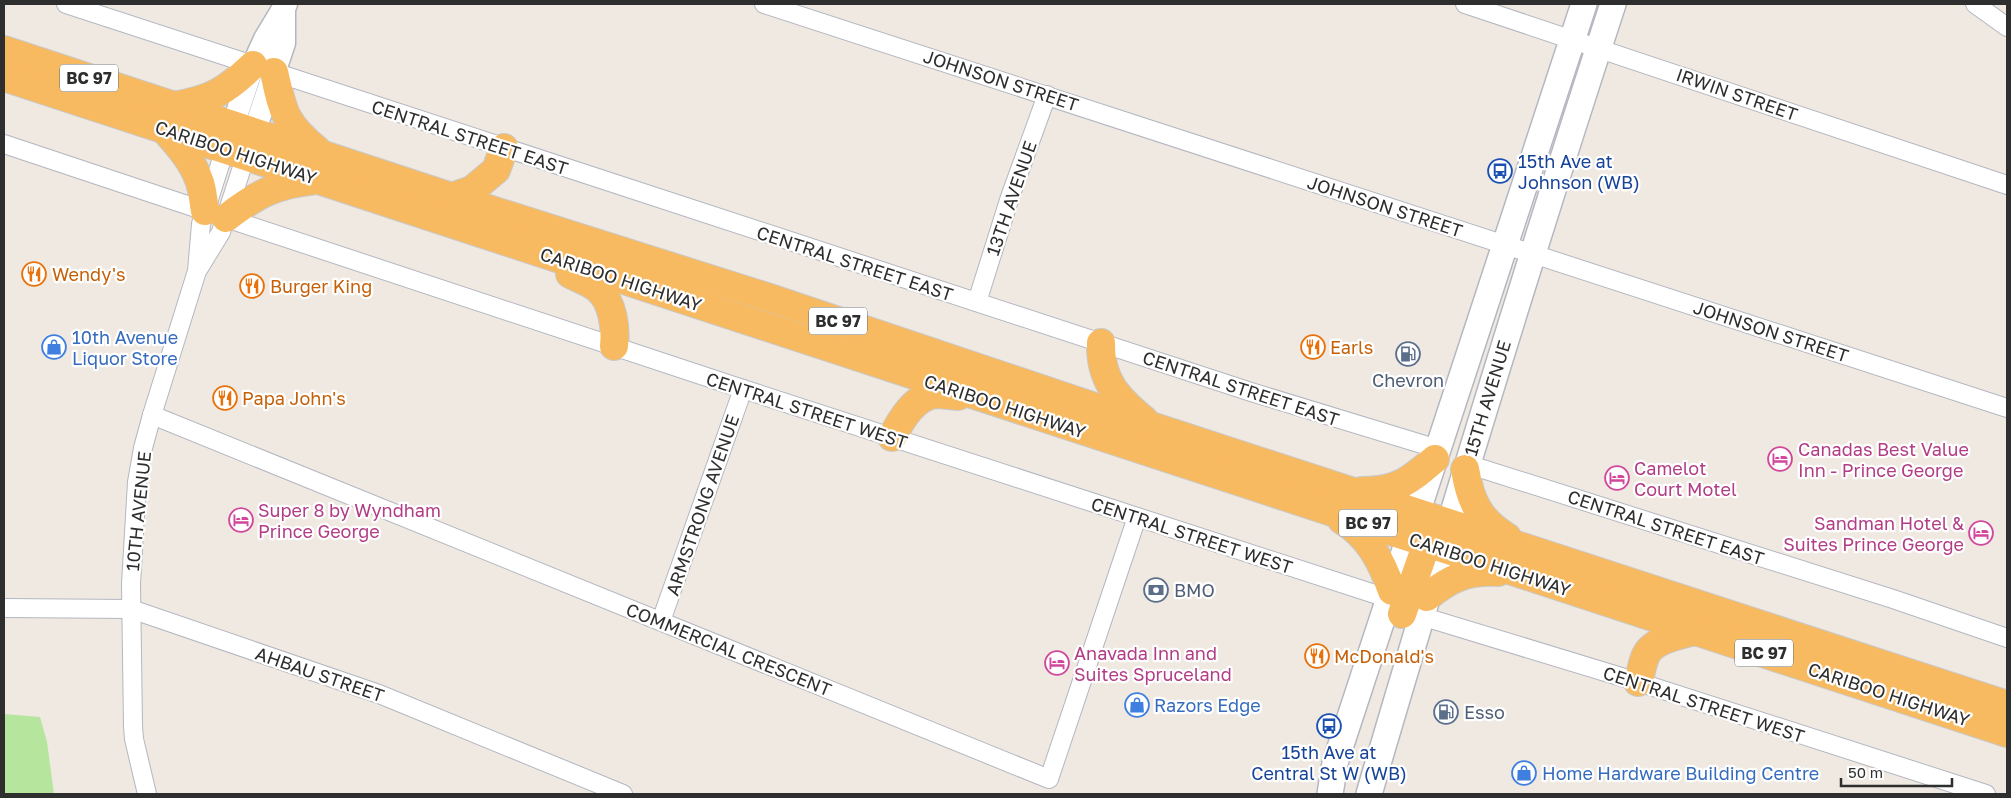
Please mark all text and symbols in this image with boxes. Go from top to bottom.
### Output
street label: JOHNSON STREET [921,45,1081,115]
street label: IRWIN STREET [1673,63,1801,125]
road number: BC 97 [60,64,118,92]
street label: CENTRAL STREET EAST [369,95,571,179]
street label: CARIBOO HIGHWAY [152,115,320,189]
street label: 13TH AVENUE [981,138,1041,258]
place label: 15th Ave at Johnson (WB) [1518,150,1640,193]
bus stop icon: 15th Ave at Johnson (WB) [1487,158,1513,184]
street label: JOHNSON STREET [1305,171,1465,241]
street label: CENTRAL STREET EAST [754,221,956,305]
street label: CARIBOO HIGHWAY [537,242,705,316]
restaurant icon: Wendy's [21,261,47,287]
place label: Wendy's [52,263,125,285]
restaurant icon: Burger King [239,273,265,299]
place label: Burger King [270,275,372,297]
street label: JOHNSON STREET [1691,296,1851,366]
road number: BC 97 [809,308,867,334]
place label: 10th Avenue Liquor Store [72,326,178,369]
shop icon: 10th Avenue Liquor Store [41,334,67,360]
restaurant icon: Earls [1300,334,1326,360]
place label: Earls [1330,336,1373,358]
street label: 15TH AVENUE [1459,338,1515,458]
fuel station icon: Chevron [1395,341,1421,367]
street label: CENTRAL STREET EAST [1140,346,1342,430]
street label: CENTRAL STREET WEST [704,367,910,453]
street label: CARIBOO HIGHWAY [921,369,1089,443]
place label: Chevron [1372,369,1444,391]
restaurant icon: Papa John's [212,385,238,411]
place label: Papa John's [242,387,346,409]
street label: ARMSTRONG AVENUE [661,412,743,598]
place label: Canadas Best Value Inn - Prince George [1798,438,1969,481]
hotel icon: Canadas Best Value Inn - Prince George [1767,446,1793,472]
street label: 10TH AVENUE [121,450,155,572]
place label: Camelot Court Motel [1634,457,1737,500]
hotel icon: Camelot Court Motel [1604,465,1630,491]
street label: CENTRAL STREET EAST [1565,485,1767,569]
street label: CENTRAL STREET WEST [1089,492,1295,578]
place label: Super 8 by Wyndham Prince George [258,499,441,542]
hotel icon: Super 8 by Wyndham Prince George [228,507,254,533]
road number: BC 97 [1339,509,1397,536]
place label: Sandman Hotel & Suites Prince George [1783,512,1964,555]
hotel icon: Sandman Hotel & Suites Prince George [1968,520,1994,546]
street label: CARIBOO HIGHWAY [1406,527,1574,601]
bank icon: BMO [1143,577,1169,603]
place label: BMO [1174,579,1215,601]
street label: COMMERCIAL CRESCENT [623,598,835,700]
road number: BC 97 [1735,640,1793,666]
street label: AHBAU STREET [253,642,387,706]
place label: Anavada Inn and Suites Spruceland [1074,642,1232,685]
restaurant icon: McDonald's [1304,643,1330,669]
place label: McDonald's [1334,645,1434,667]
hotel icon: Anavada Inn and Suites Spruceland [1044,650,1070,676]
street label: CARIBOO HIGHWAY [1805,657,1973,731]
street label: CENTRAL STREET WEST [1601,661,1807,747]
shop icon: Razors Edge [1124,692,1150,718]
place label: Razors Edge [1154,694,1261,716]
fuel station icon: Esso [1433,699,1459,725]
place label: Esso [1464,701,1505,723]
bus stop icon: 15th Ave at Central St W (WB) [1316,713,1342,739]
place label: 15th Ave at Central St W (WB) [1251,741,1407,784]
scale bar [1841,756,1952,788]
shop icon: Home Hardware Building Centre [1511,760,1537,786]
place label: Home Hardware Building Centre [1542,762,1819,784]
text: 50 m [1848,763,1883,781]

